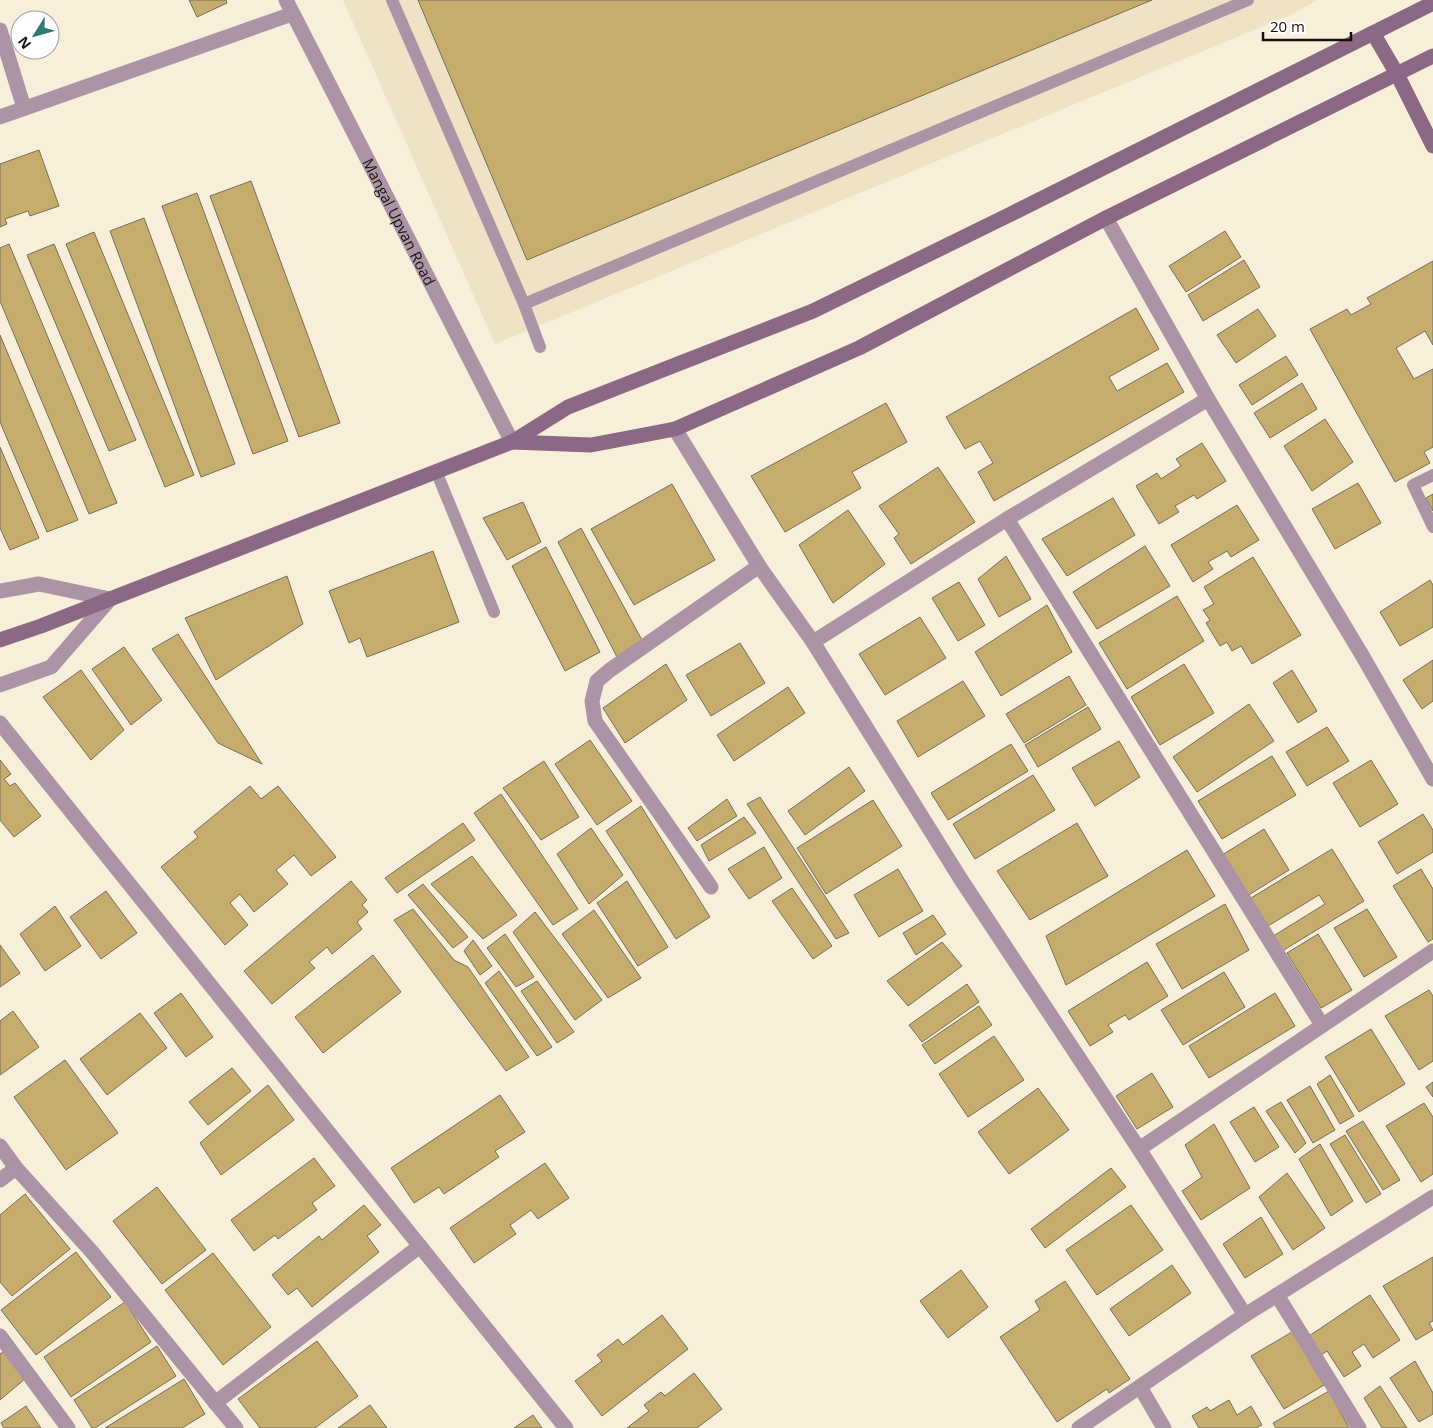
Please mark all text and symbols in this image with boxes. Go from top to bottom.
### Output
north arrow [10,10,60,60]
scale bar [1263,10,1350,42]
text: 20 m [1270,16,1305,36]
text: N [13,33,35,53]
street label: Mangal Upvan Road [359,155,440,289]

